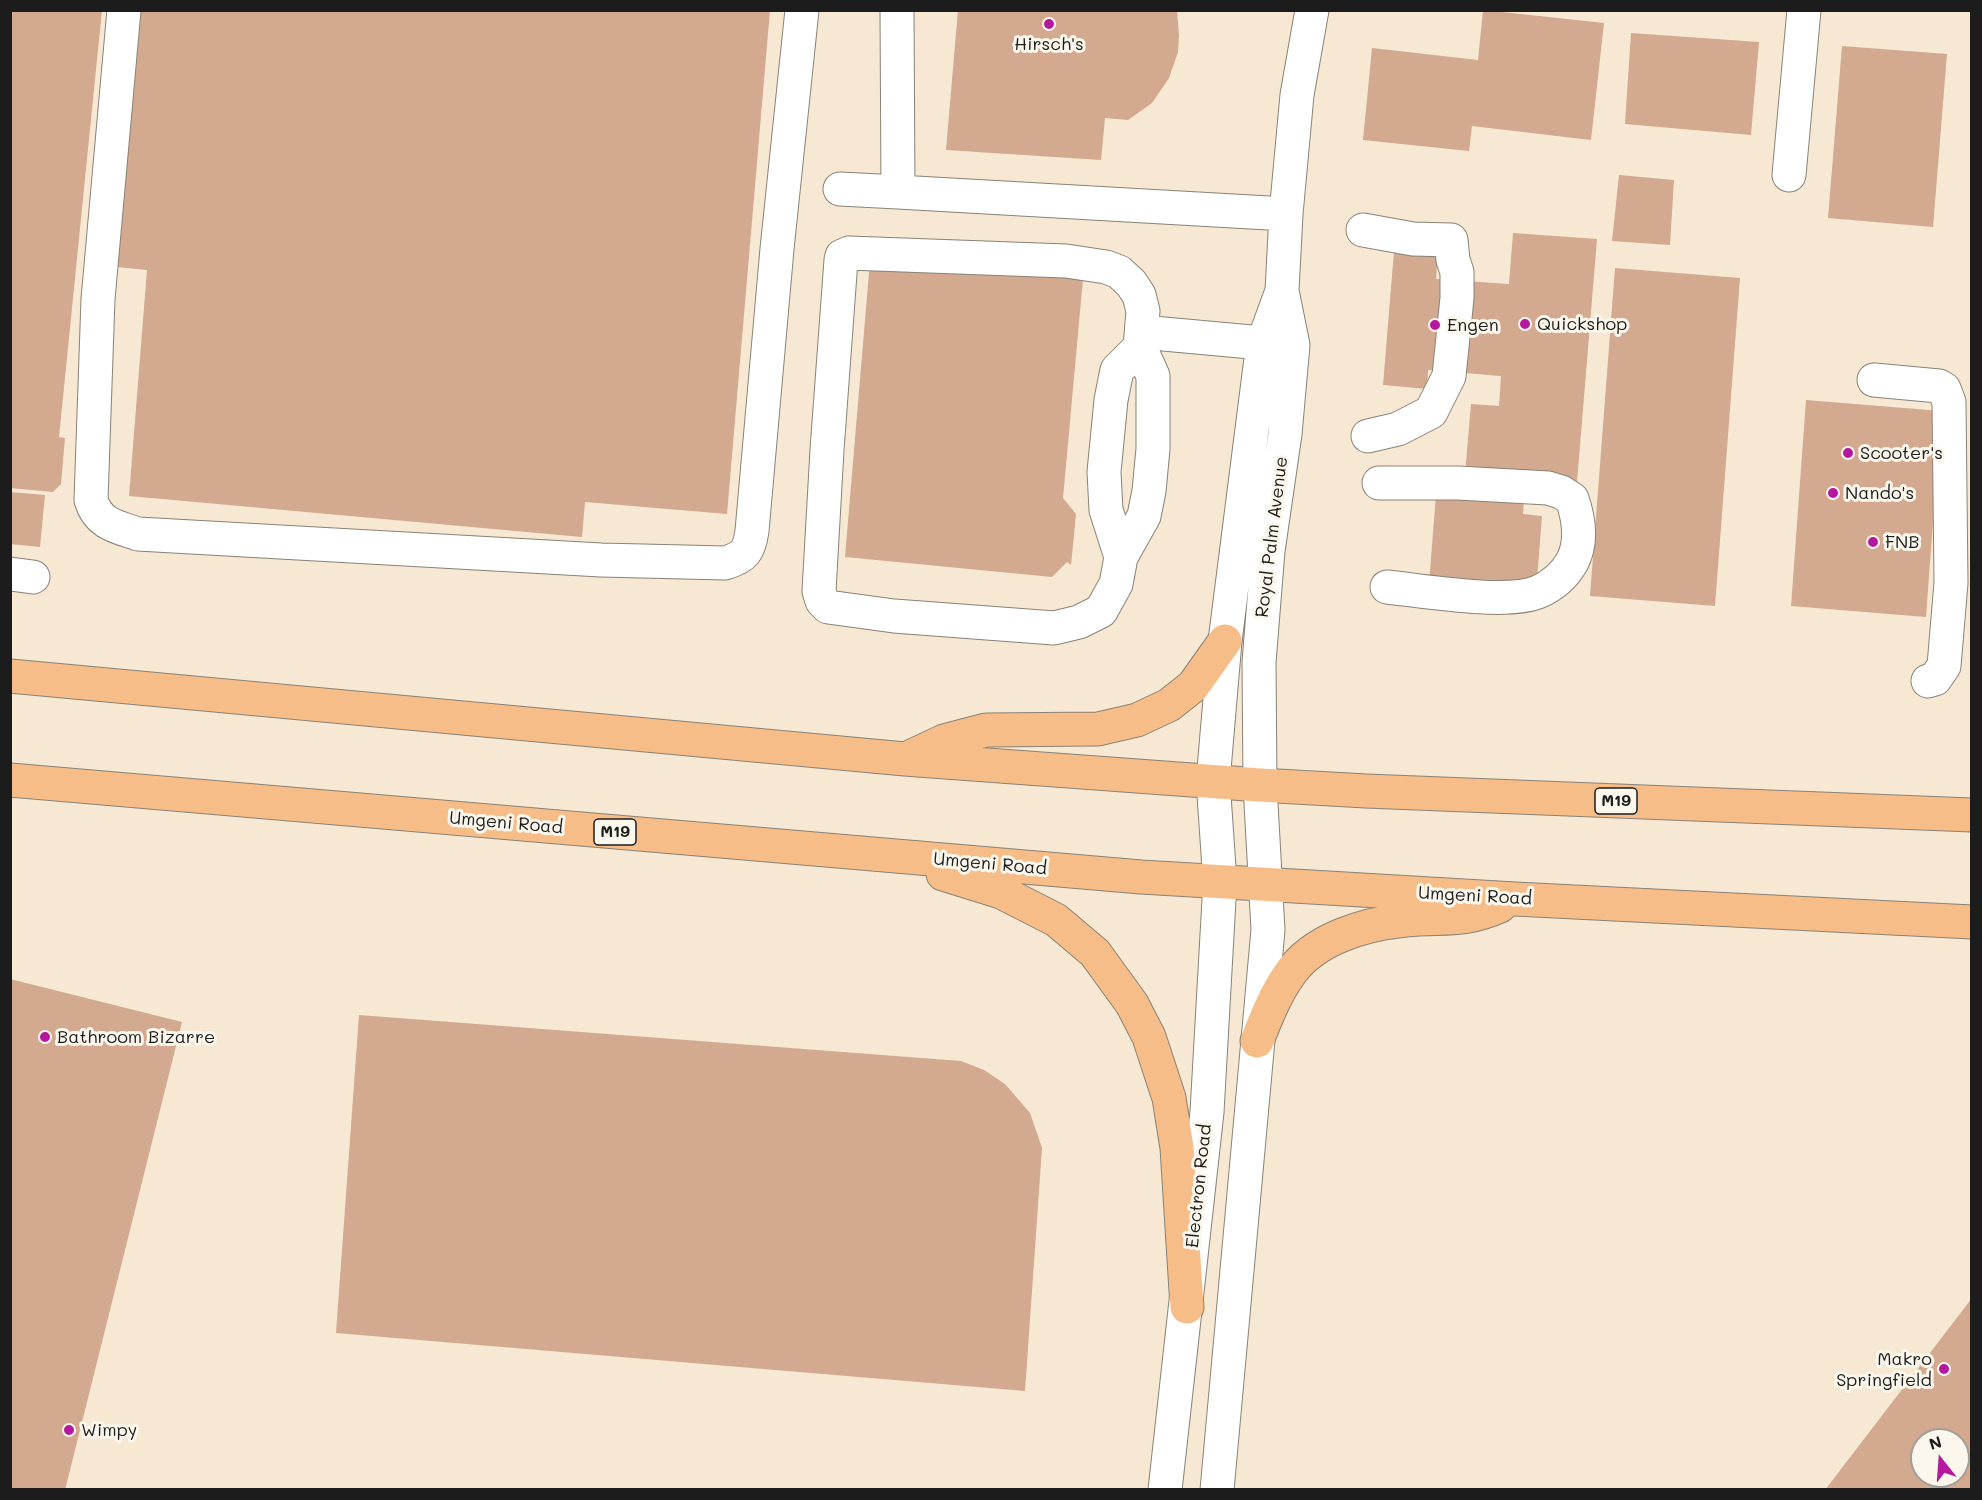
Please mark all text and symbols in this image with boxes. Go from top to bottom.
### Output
marker: Hirsch's [1042,17,1056,31]
place label: Hirsch's [1014,33,1084,55]
place label: Quickshop [1537,313,1627,335]
place label: Engen [1447,314,1499,336]
marker: Quickshop [1518,317,1532,331]
marker: Engen [1428,318,1442,332]
place label: Scooter's [1860,442,1943,464]
marker: Scooter's [1841,446,1855,460]
street label: Royal Palm Avenue [1251,455,1293,619]
place label: Nando's [1845,482,1914,504]
marker: Nando's [1826,486,1840,500]
place label: FNB [1885,531,1920,553]
marker: FNB [1866,535,1880,549]
road number: M19 [1595,788,1637,814]
street label: Umgeni Road [448,807,564,839]
road number: M19 [594,819,636,845]
street label: Umgeni Road [932,848,1048,880]
street label: Umgeni Road [1418,882,1532,910]
place label: Bathroom Bizarre [57,1026,215,1048]
marker: Bathroom Bizarre [38,1030,52,1044]
street label: Electron Road [1182,1123,1216,1249]
place label: Makro Springfield [1836,1348,1932,1390]
marker: Makro Springfield [1937,1362,1951,1376]
place label: Wimpy [81,1419,137,1441]
marker: Wimpy [62,1423,76,1437]
north arrow [1910,1428,1970,1488]
text: N [1926,1430,1944,1454]

